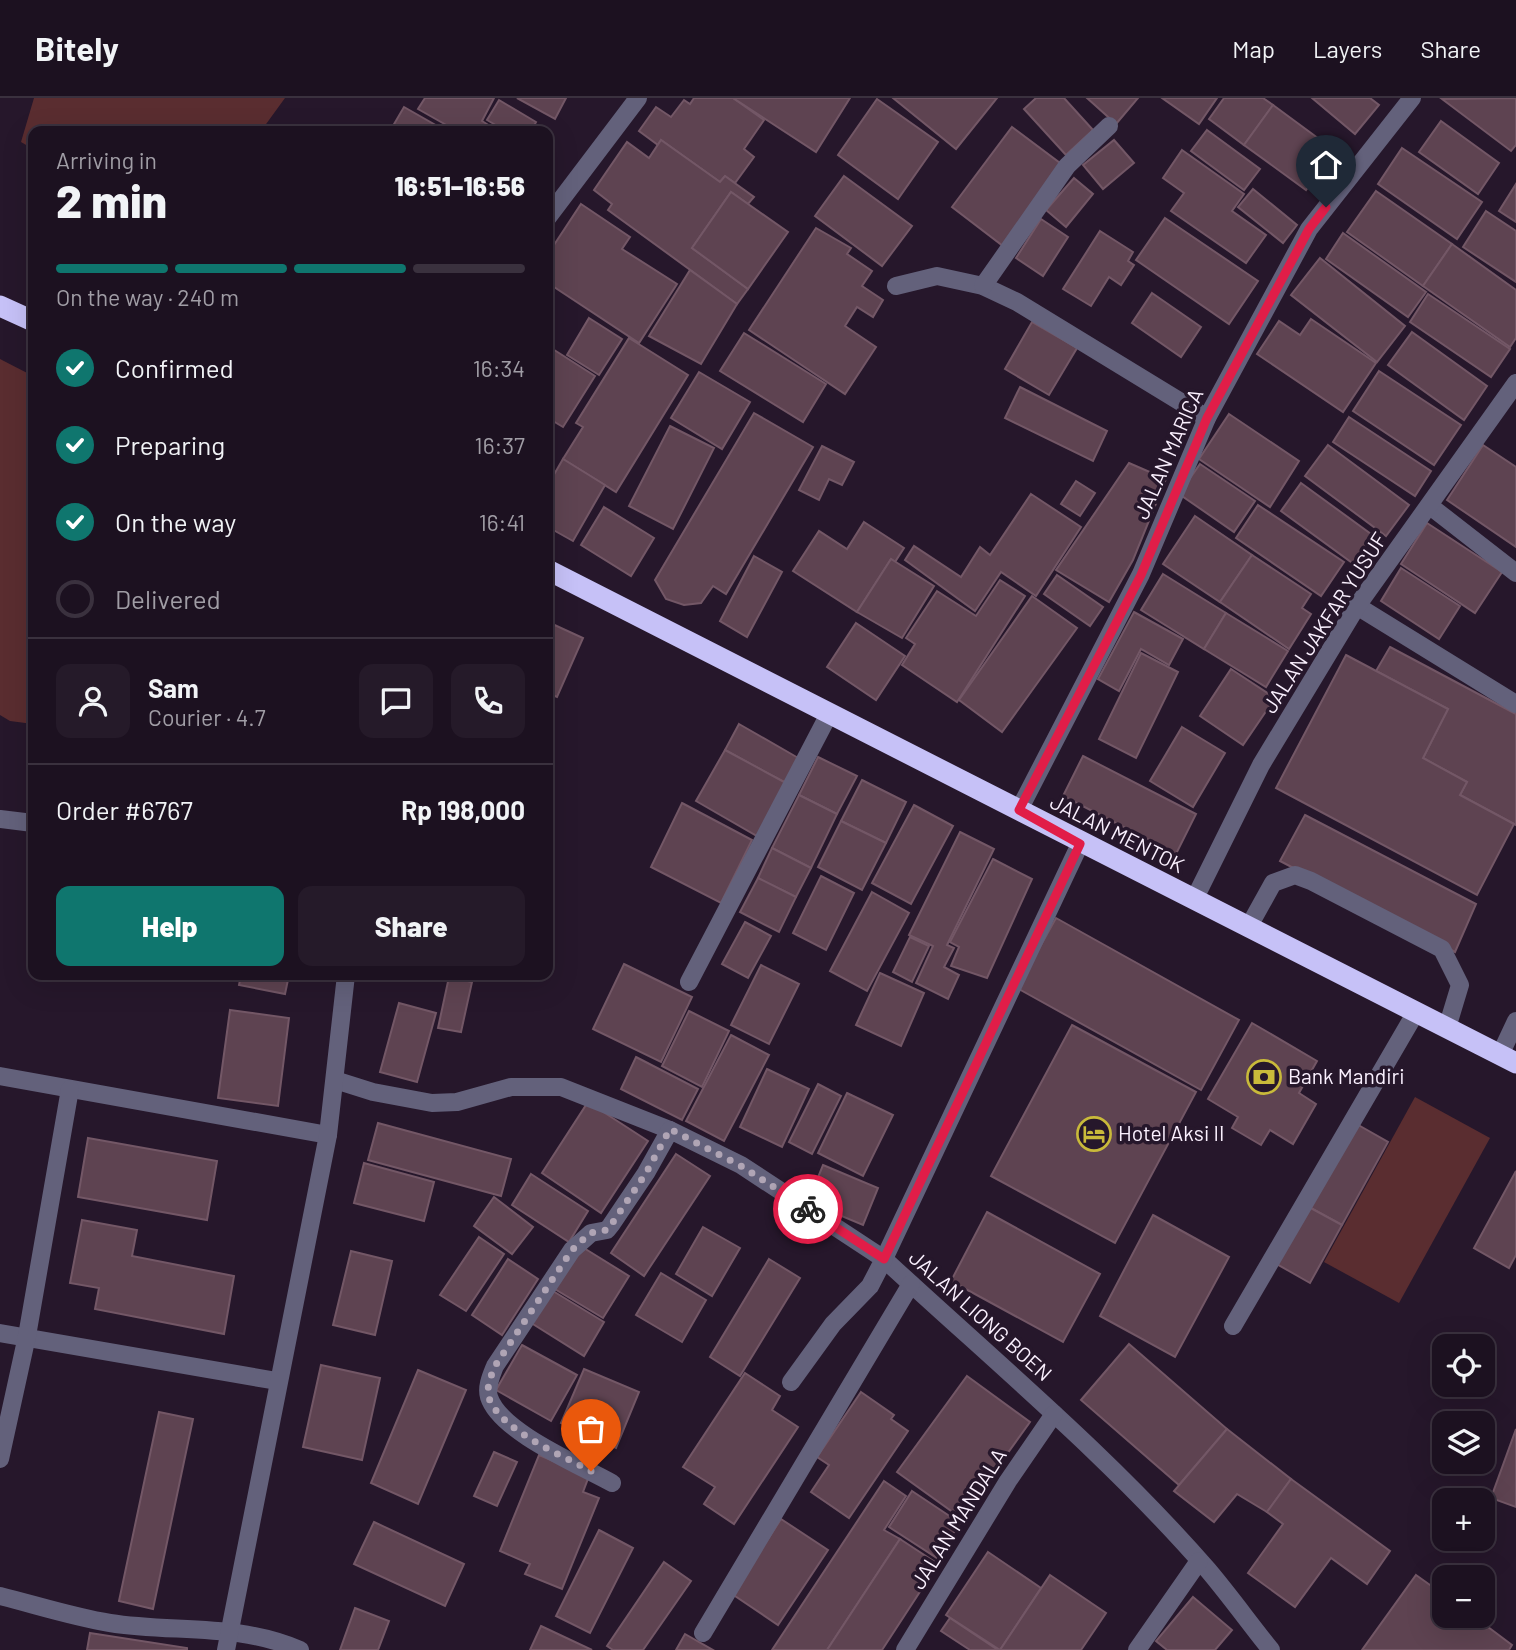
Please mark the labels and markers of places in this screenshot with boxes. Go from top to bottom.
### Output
pin [1296,135,1356,207]
bank icon: Bank Mandiri [1245,1058,1283,1096]
place label: Bank Mandiri [1288,1063,1405,1088]
hotel icon: Hotel Aksi II [1075,1115,1113,1153]
place label: Hotel Aksi II [1118,1120,1224,1145]
pin [561,1399,621,1471]

